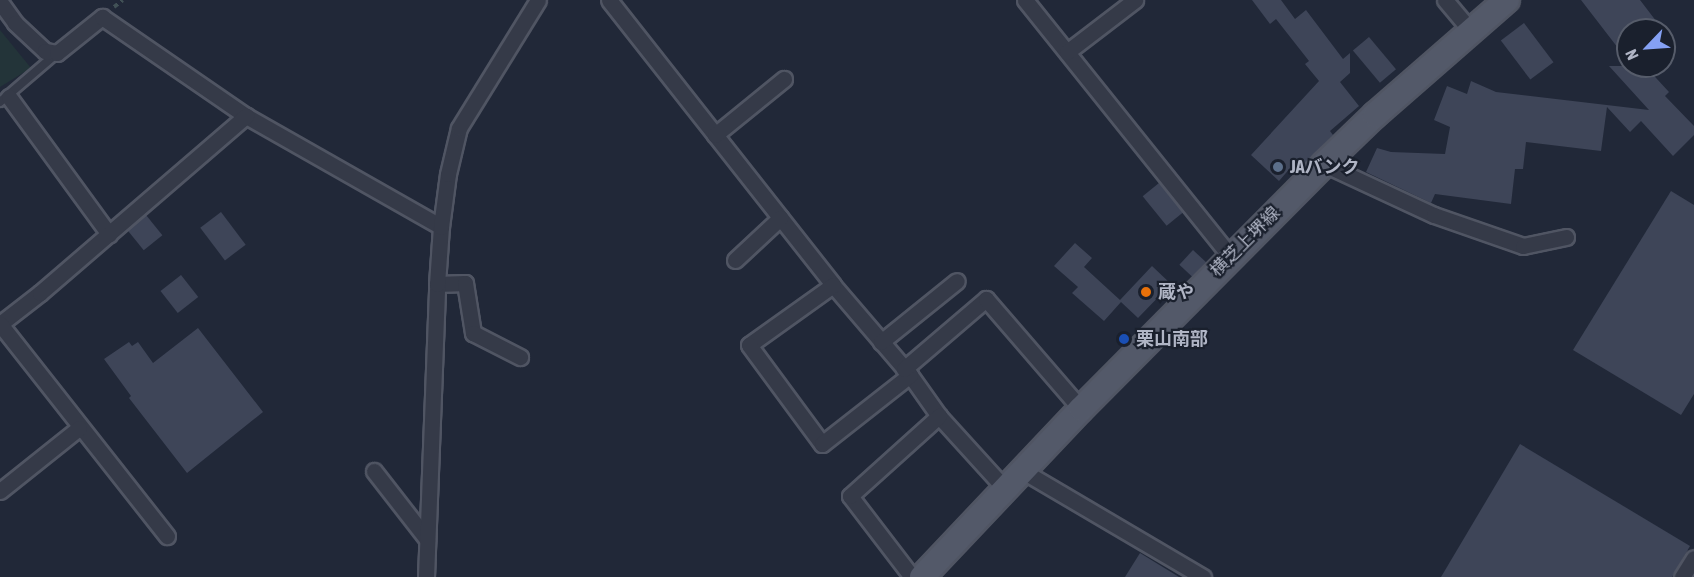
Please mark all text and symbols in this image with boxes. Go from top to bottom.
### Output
north arrow [1616,18,1676,78]
text: N [1621,47,1642,63]
place label: JAバンク [1290,156,1359,178]
marker: JAバンク [1271,160,1285,174]
street label: 横芝上堺線 [1206,203,1284,281]
place label: 蔵や [1158,281,1194,303]
marker: 蔵や [1139,285,1153,299]
place label: 栗山南部 [1136,328,1208,350]
marker: 栗山南部 [1117,332,1131,346]

